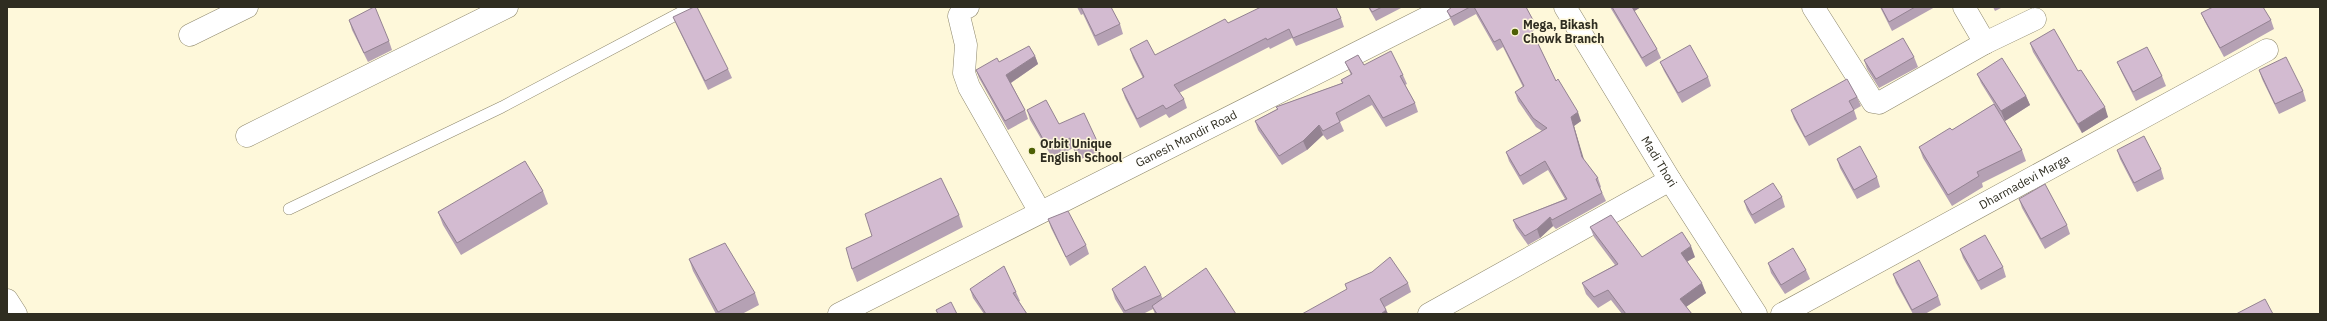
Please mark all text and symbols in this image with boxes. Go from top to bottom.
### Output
place label: Mega, Bikash Chowk Branch [1523,17,1604,46]
marker: Mega, Bikash Chowk Branch [1510,27,1520,37]
street label: Ganesh Mandir Road [1133,107,1239,170]
street label: Madi Thori [1638,133,1681,190]
place label: Orbit Unique English School [1040,136,1123,165]
marker: Orbit Unique English School [1027,146,1037,156]
street label: Dharmadevi Marga [1976,151,2073,212]

